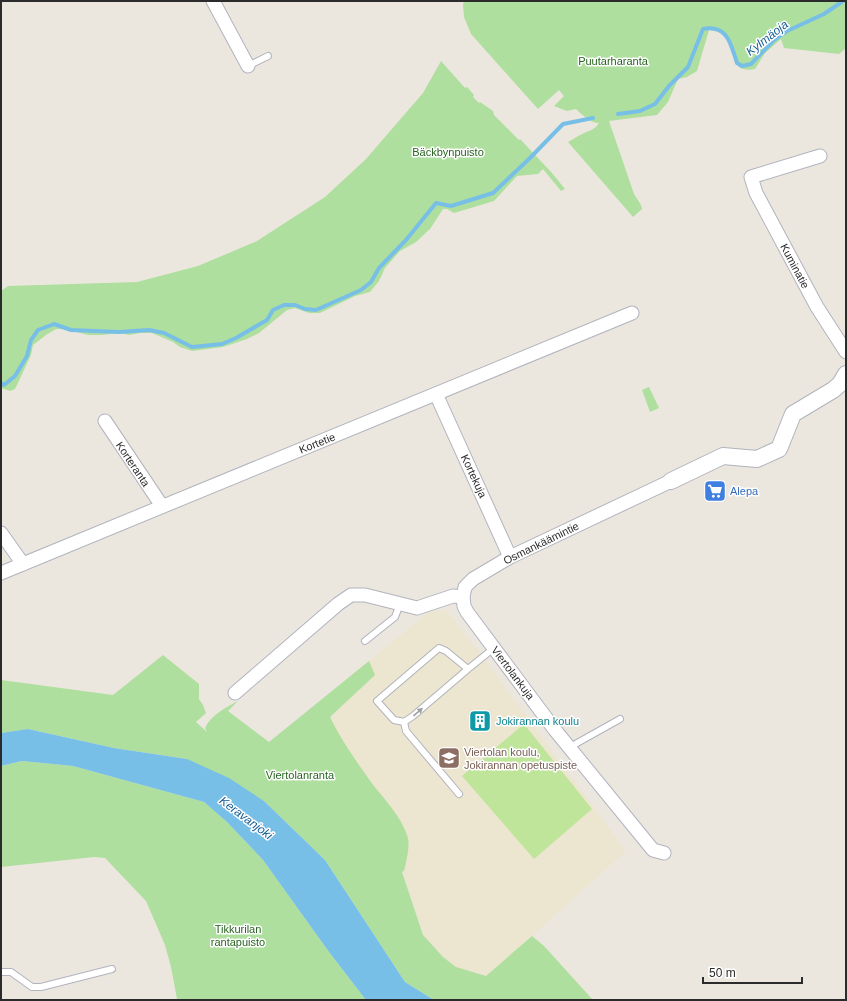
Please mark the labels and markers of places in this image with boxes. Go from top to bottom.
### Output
supermarket icon: Alepa [702,478,728,504]
place label: Alepa [730,485,759,497]
building icon: Jokirannan koulu [467,708,493,734]
place label: Jokirannan koulu [496,715,579,727]
school or university icon: Viertolan koulu, Jokirannan opetuspiste [436,745,462,771]
place label: Viertolan koulu, Jokirannan opetuspiste [464,746,577,771]

